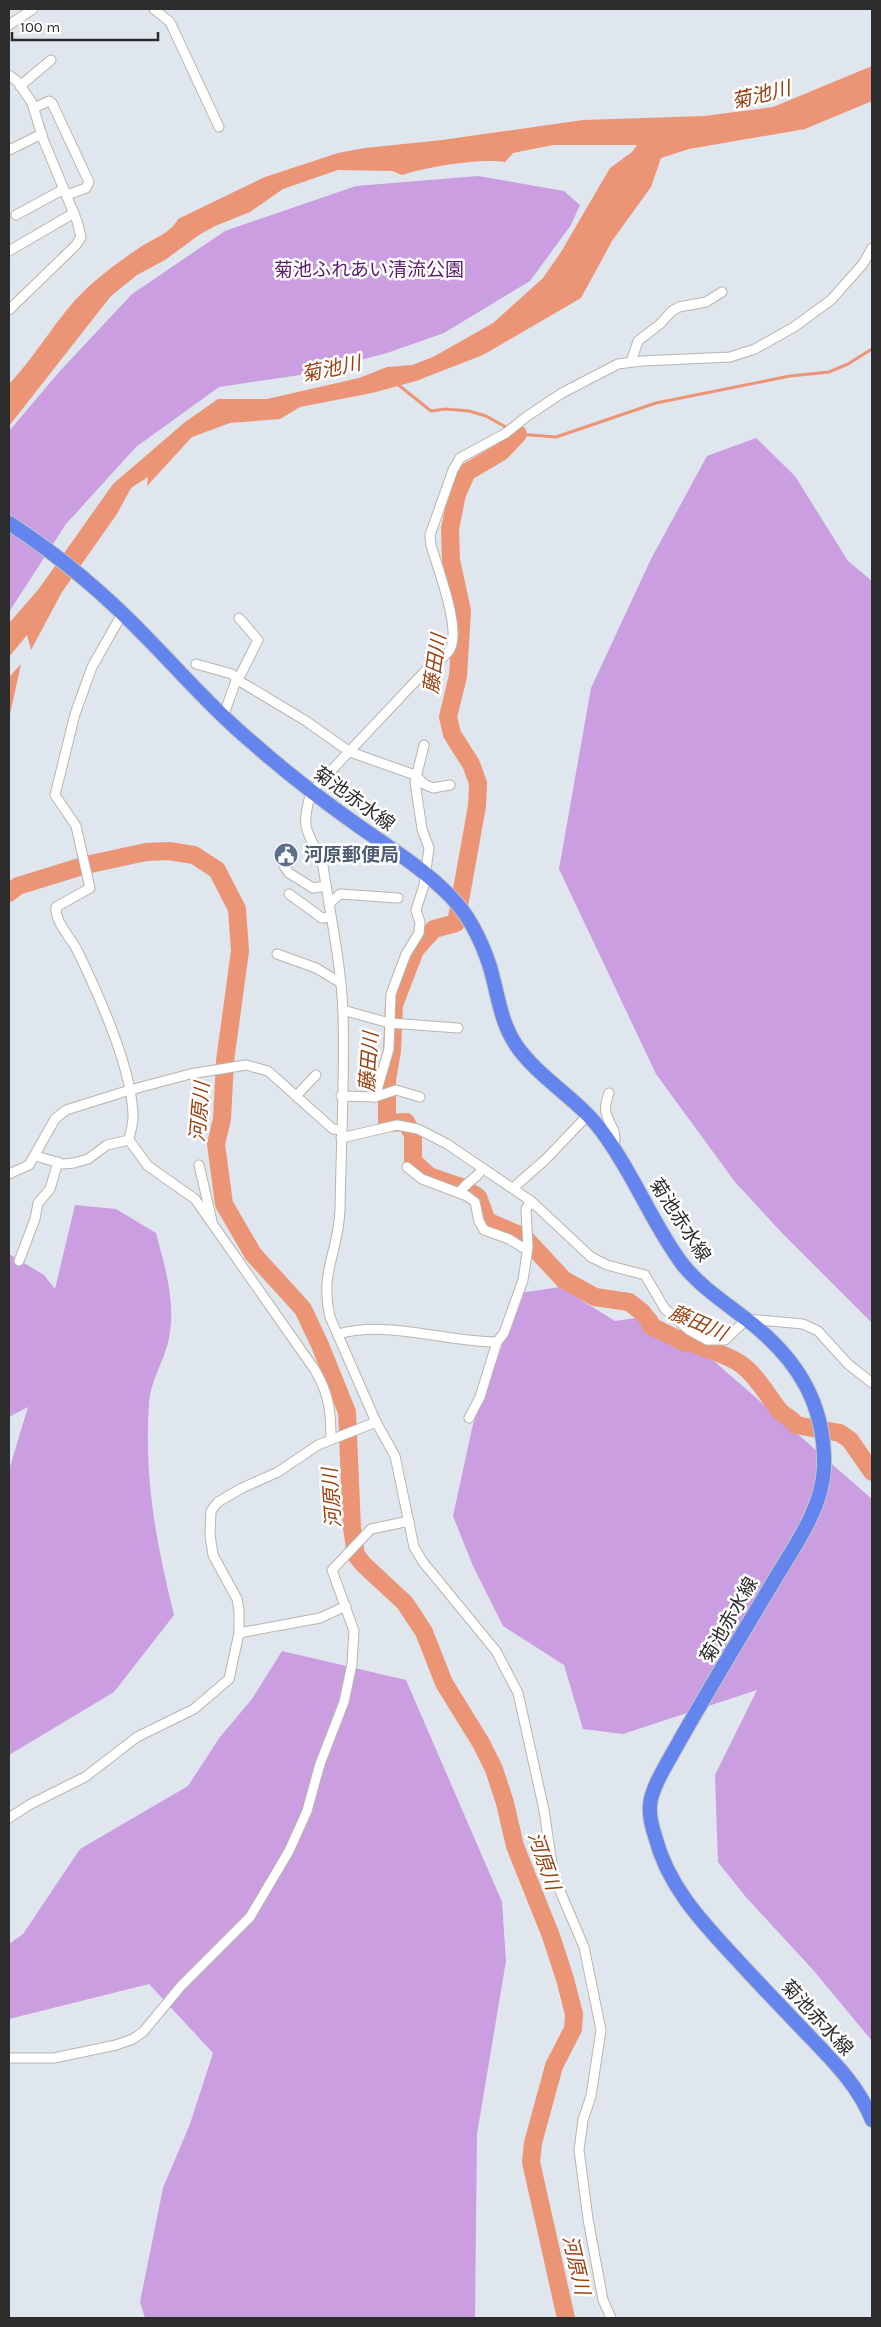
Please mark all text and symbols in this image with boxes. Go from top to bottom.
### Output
scale bar [12,10,159,42]
text: 100 m [20,18,60,36]
water label: 菊池川 [729,76,795,113]
park label: 菊池ふれあい清流公園 [274,259,464,281]
water label: 菊池川 [299,351,365,386]
water label: 藤田川 [419,631,451,695]
street label: 菊池赤水線 [309,762,399,836]
public building icon: 河原郵便局 [273,842,299,868]
place label: 河原郵便局 [304,844,399,866]
water label: 藤田川 [355,1029,383,1093]
water label: 河原川 [186,1079,214,1143]
street label: 菊池赤水線 [645,1174,715,1266]
water label: 藤田川 [666,1301,732,1346]
water label: 河原川 [318,1465,346,1529]
street label: 菊池赤水線 [696,1573,762,1667]
water label: 河原川 [523,1829,565,1895]
street label: 菊池赤水線 [777,1976,857,2060]
water label: 河原川 [558,2233,594,2299]

